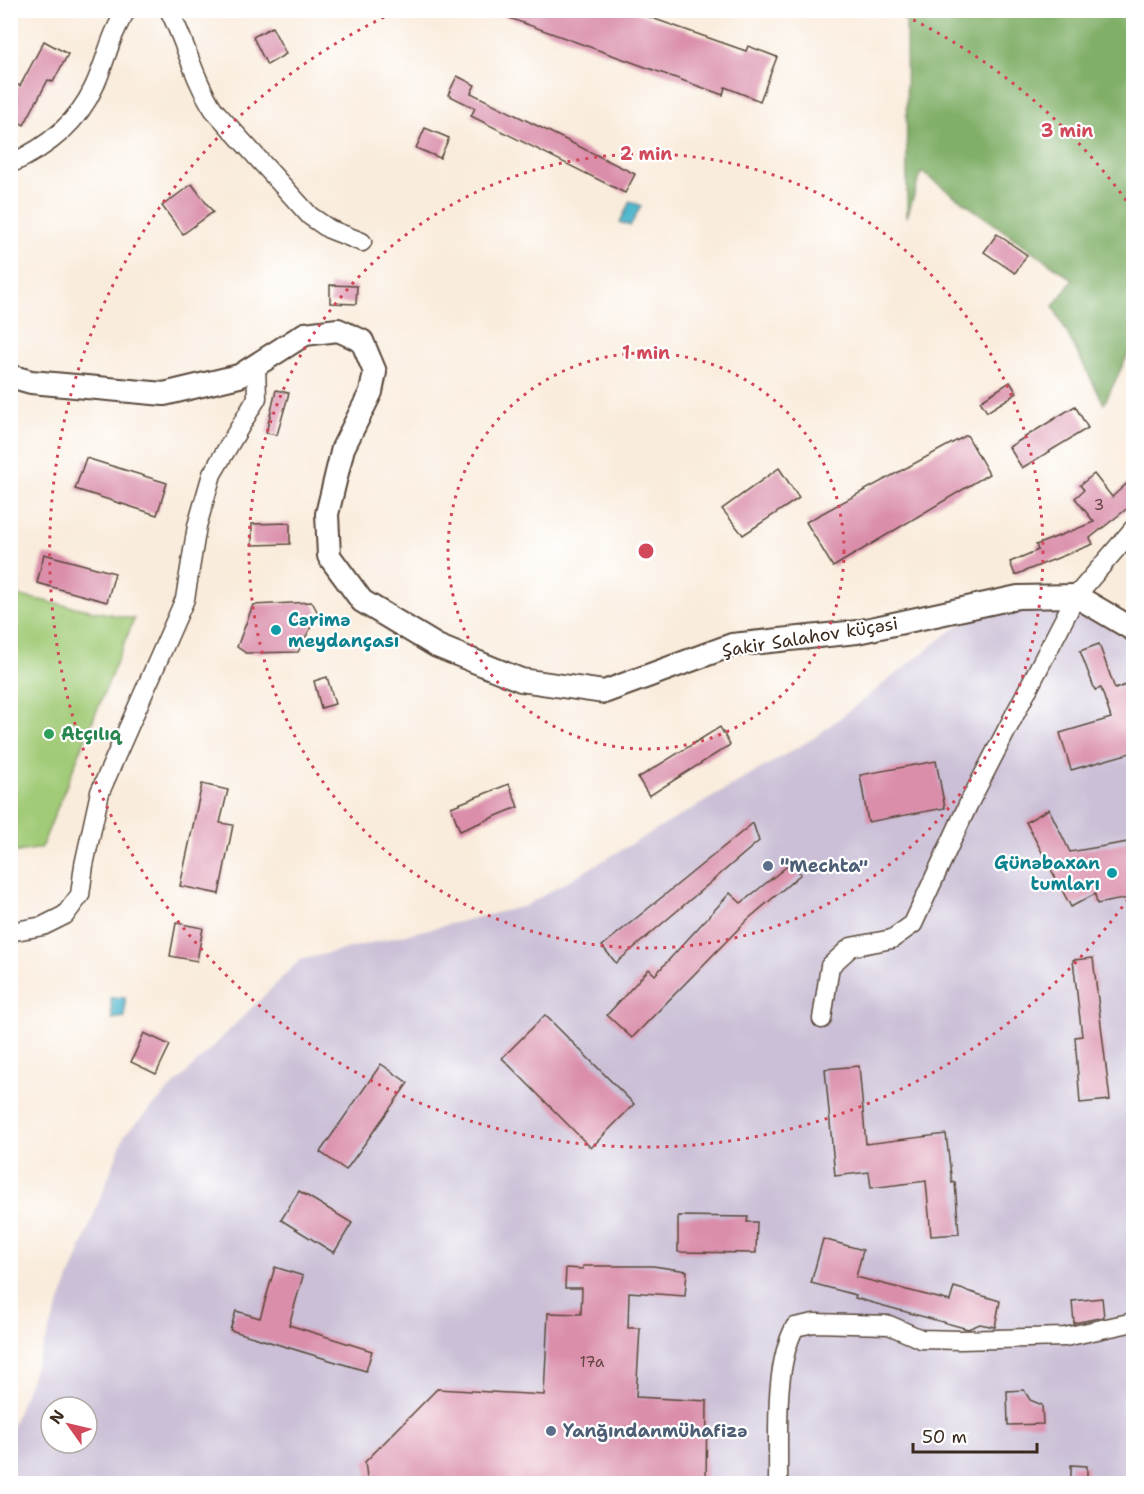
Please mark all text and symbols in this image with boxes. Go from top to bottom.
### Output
text: 3 min [1041,119,1093,143]
text: 2 min [620,142,672,166]
text: 1 min [622,341,670,365]
house number: 3 [1094,495,1104,515]
centre of rings [636,541,656,561]
place label: Cərimə meydançası [288,608,399,653]
street label: Şakir Salahov küçəsi [720,611,900,663]
marker: Cərimə meydançası [269,623,283,637]
place label: Atçılıq [61,722,123,746]
marker: Atçılıq [42,727,56,741]
place label: Günəbaxan tumları [994,851,1100,896]
place label: "Mechta" [780,854,868,878]
marker: "Mechta" [761,859,775,873]
marker: Günəbaxan tumları [1105,866,1119,880]
house number: 17a [580,1352,605,1372]
north arrow [39,1395,99,1455]
text: N [45,1406,69,1428]
scale bar [913,1416,1038,1454]
place label: Yanğındanmühafizə [563,1419,748,1443]
marker: Yanğındanmühafizə [544,1424,558,1438]
text: 50 m [922,1425,967,1449]

